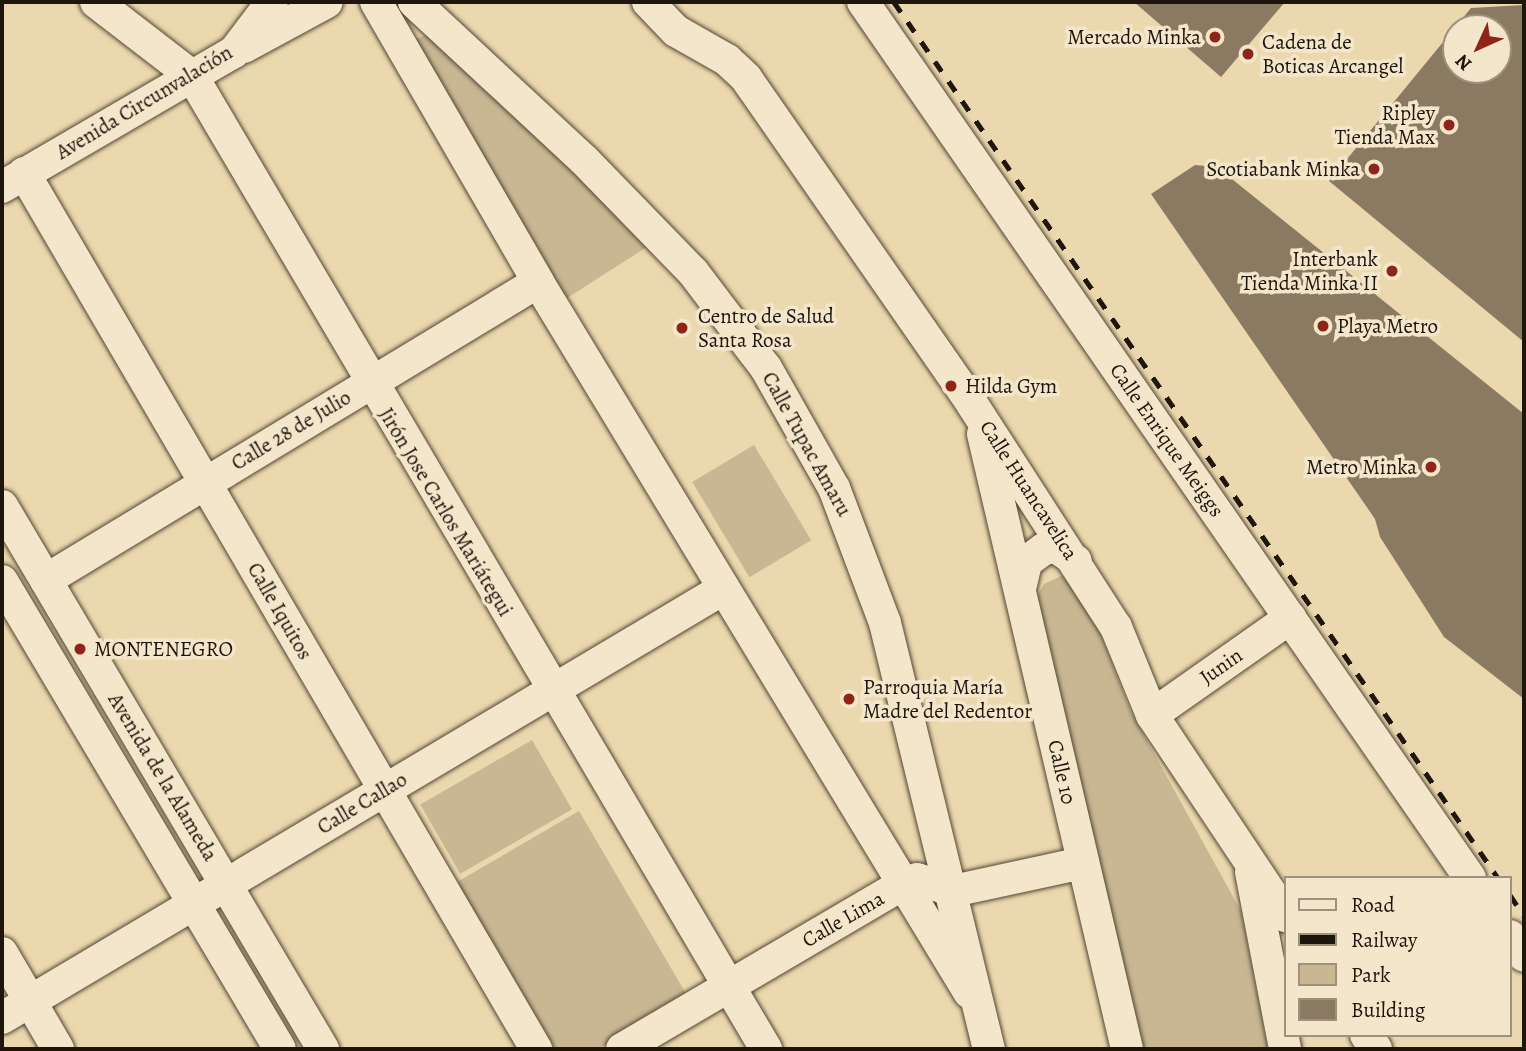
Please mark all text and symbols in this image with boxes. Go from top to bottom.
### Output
north arrow [1442,14,1512,84]
place label: Mercado Minka [1067,24,1201,50]
marker: Mercado Minka [1207,29,1223,45]
place label: Cadena de Boticas Arcangel [1262,29,1403,79]
street label: Avenida Circunvalación [51,39,237,165]
marker: Cadena de Boticas Arcangel [1240,46,1256,62]
text: N [1449,48,1478,77]
place label: Ripley Tienda Max [1335,100,1435,150]
marker: Ripley Tienda Max [1441,117,1457,133]
place label: Scotiabank Minka [1206,156,1360,182]
marker: Scotiabank Minka [1366,161,1382,177]
place label: Interbank Tienda Minka II [1241,246,1378,296]
marker: Interbank Tienda Minka II [1384,263,1400,279]
place label: Centro de Salud Santa Rosa [698,303,834,353]
place label: Playa Metro [1337,313,1438,339]
marker: Centro de Salud Santa Rosa [672,318,692,338]
marker: Playa Metro [1315,318,1331,334]
street label: Calle Enrique Meiggs [1104,358,1230,522]
street label: Calle Tupac Amaru [757,367,857,521]
place label: Hilda Gym [965,373,1057,399]
marker: Hilda Gym [943,378,959,394]
street label: Calle 28 de Julio [227,384,355,476]
street label: Jirón Jose Carlos Mariátegui [374,403,518,621]
street label: Calle Huancavelica [975,416,1083,564]
place label: Metro Minka [1306,454,1417,480]
marker: Metro Minka [1423,459,1439,475]
street label: Calle Iquitos [242,558,318,664]
place label: MONTENEGRO [94,636,233,662]
marker: MONTENEGRO [72,641,88,657]
street label: Junin [1195,642,1247,690]
place label: Parroquia María Madre del Redentor [863,674,1032,724]
street label: Avenida de la Alameda [103,688,223,866]
marker: Parroquia María Madre del Redentor [841,691,857,707]
street label: Calle 10 [1042,737,1082,807]
street label: Calle Callao [313,766,411,840]
legend [1284,876,1512,1037]
street label: Calle Lima [797,885,889,953]
text: Road [1351,891,1395,919]
text: Railway [1351,926,1417,954]
text: Park [1351,961,1390,989]
text: Building [1351,996,1425,1024]

